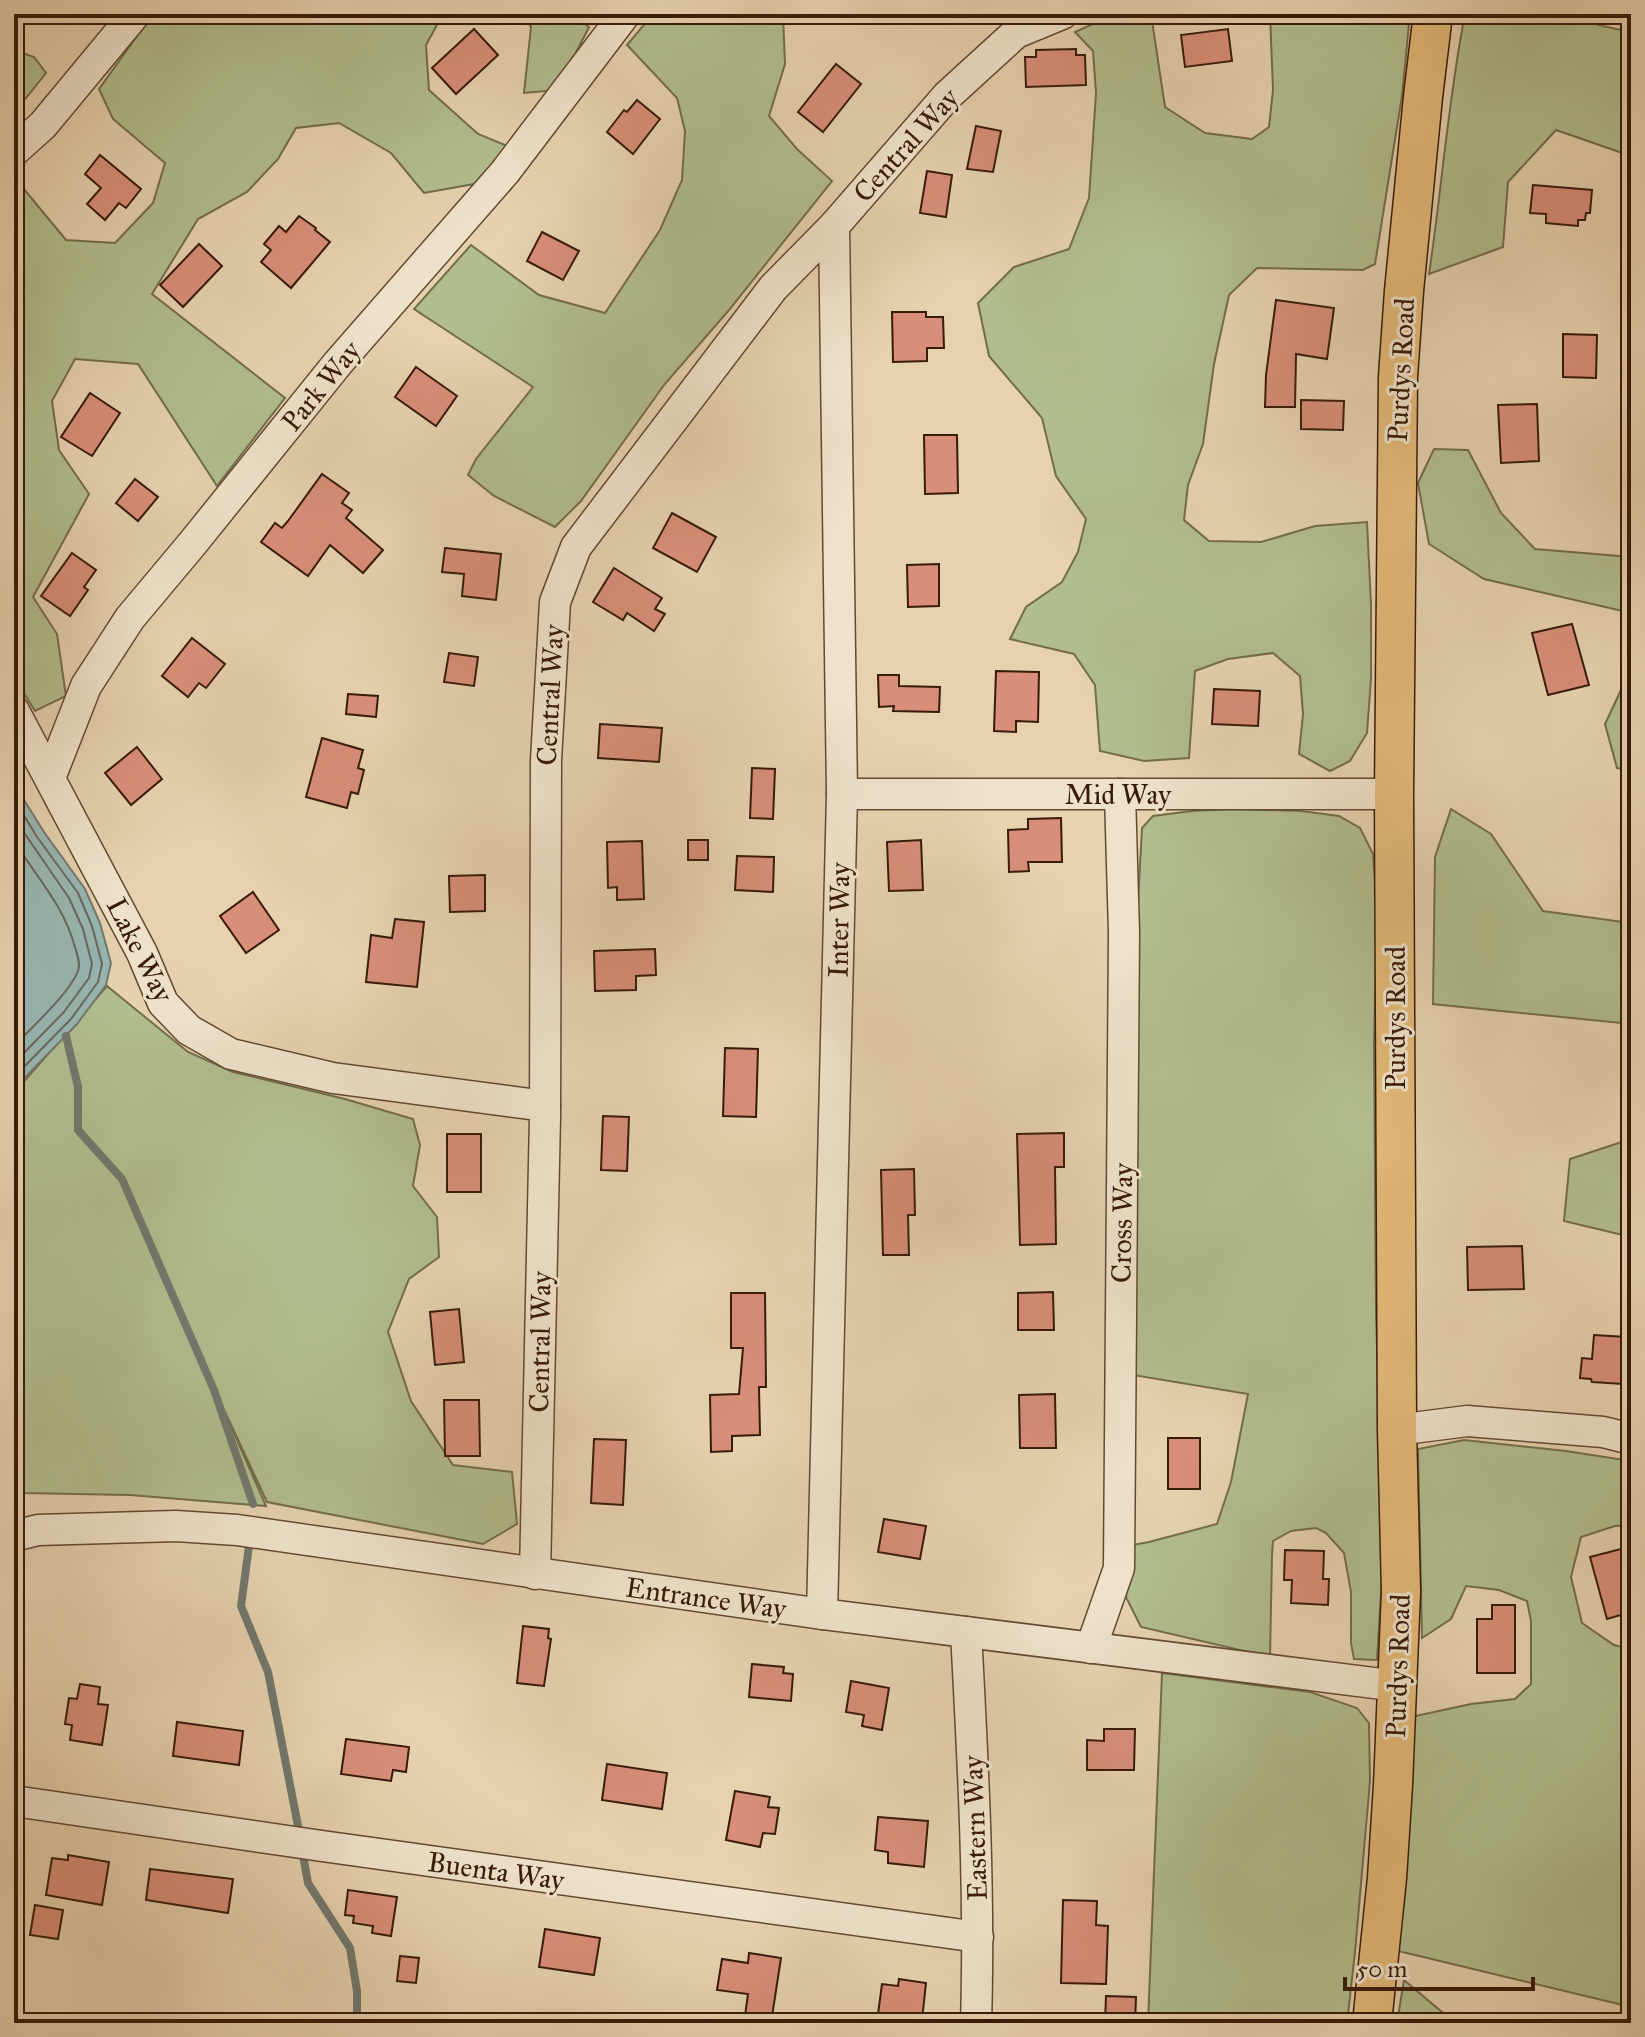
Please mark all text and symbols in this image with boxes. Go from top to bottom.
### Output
street label: Central Way [846,80,967,209]
street label: Purdys Road [1380,297,1422,443]
street label: Park Way [274,333,369,438]
street label: Central Way [529,623,571,767]
street label: Mid Way [1065,777,1172,812]
street label: Inter Way [820,861,858,978]
street label: Lake Way [99,892,182,1009]
street label: Purdys Road [1378,946,1413,1090]
street label: Cross Way [1103,1162,1141,1283]
street label: Central Way [521,1270,559,1413]
street label: Entrance Way [623,1569,789,1627]
street label: Purdys Road [1378,1593,1418,1739]
street label: Eastern Way [955,1754,995,1901]
street label: Buenta Way [425,1844,567,1898]
scale bar [1345,1941,1533,1991]
text: 50 m [1357,1954,1407,1984]

